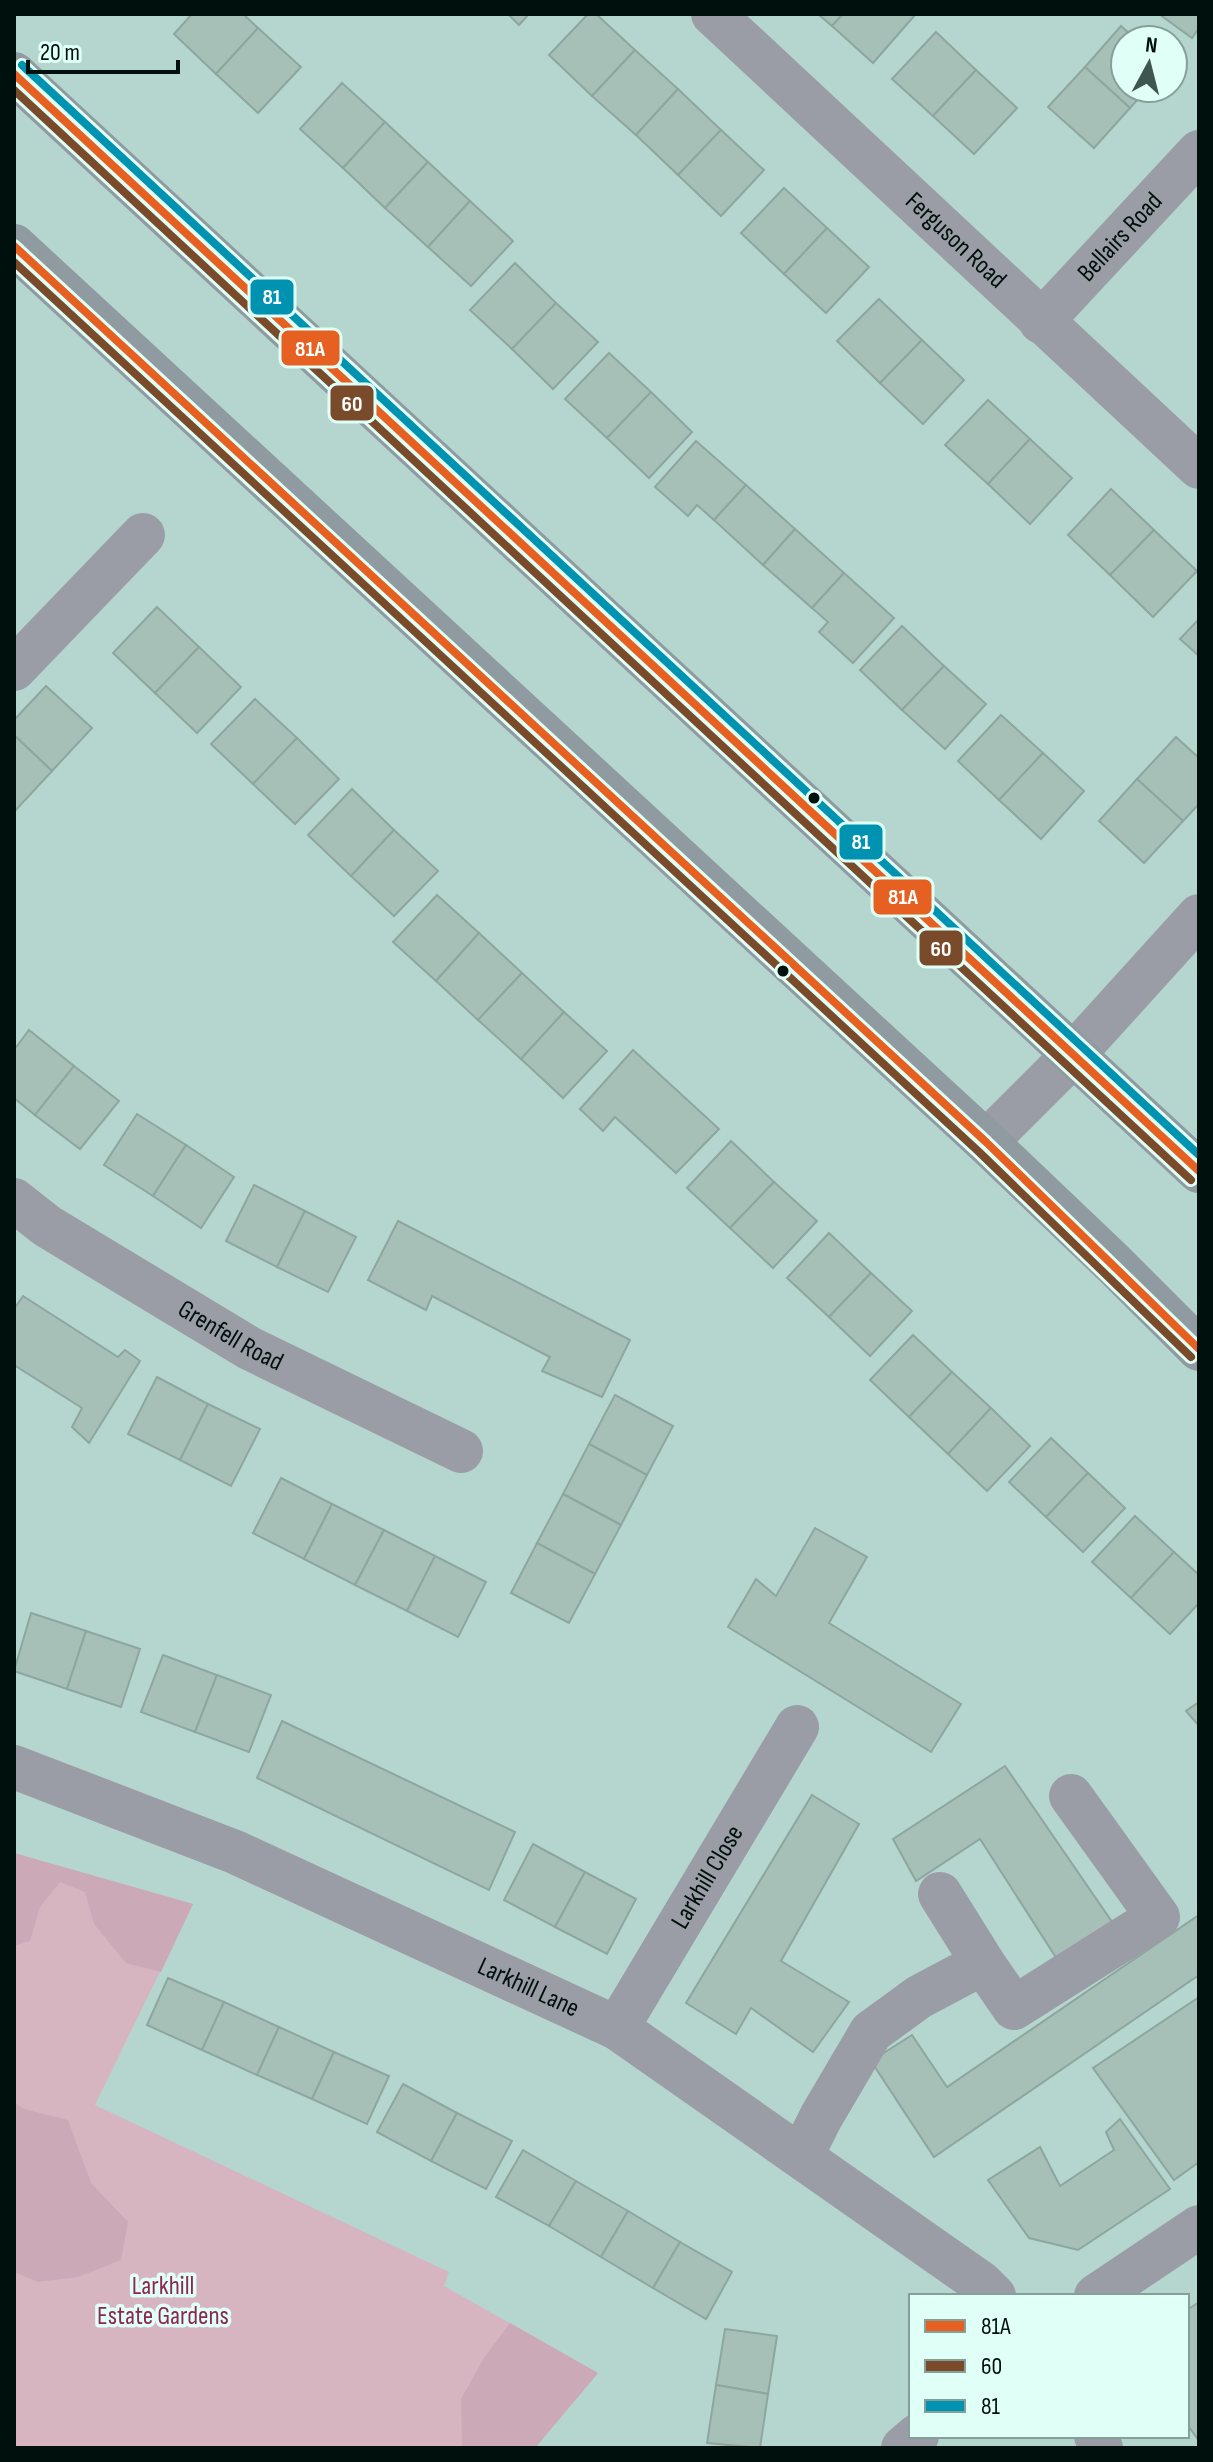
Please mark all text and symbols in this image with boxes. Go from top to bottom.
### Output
scale bar [28,24,178,74]
north arrow [1109,24,1189,104]
text: N [1144,32,1159,60]
text: 20 m [40,38,80,67]
street label: Ferguson Road [899,186,1013,295]
street label: Bellairs Road [1071,186,1169,288]
line badge: 81 [249,278,295,316]
text: 81 [262,284,282,311]
line badge: 81A [280,329,341,367]
text: 81A [295,336,325,363]
line badge: 60 [329,384,375,422]
text: 60 [342,391,362,418]
unlabelled marker [806,790,822,806]
line badge: 81 [838,823,884,861]
text: 81 [851,829,871,856]
line badge: 81A [872,878,933,916]
text: 81A [888,884,918,911]
line badge: 60 [918,929,964,967]
text: 60 [931,936,951,963]
unlabelled marker [775,963,791,979]
street label: Grenfell Road [172,1293,288,1378]
street label: Larkhill Close [665,1820,750,1934]
street label: Larkhill Lane [473,1951,584,2024]
park label: Larkhill Estate Gardens [97,2271,229,2332]
legend [909,2294,1189,2438]
text: 81A [981,2312,1011,2341]
text: 60 [981,2352,1002,2381]
text: 81 [981,2392,1001,2421]

